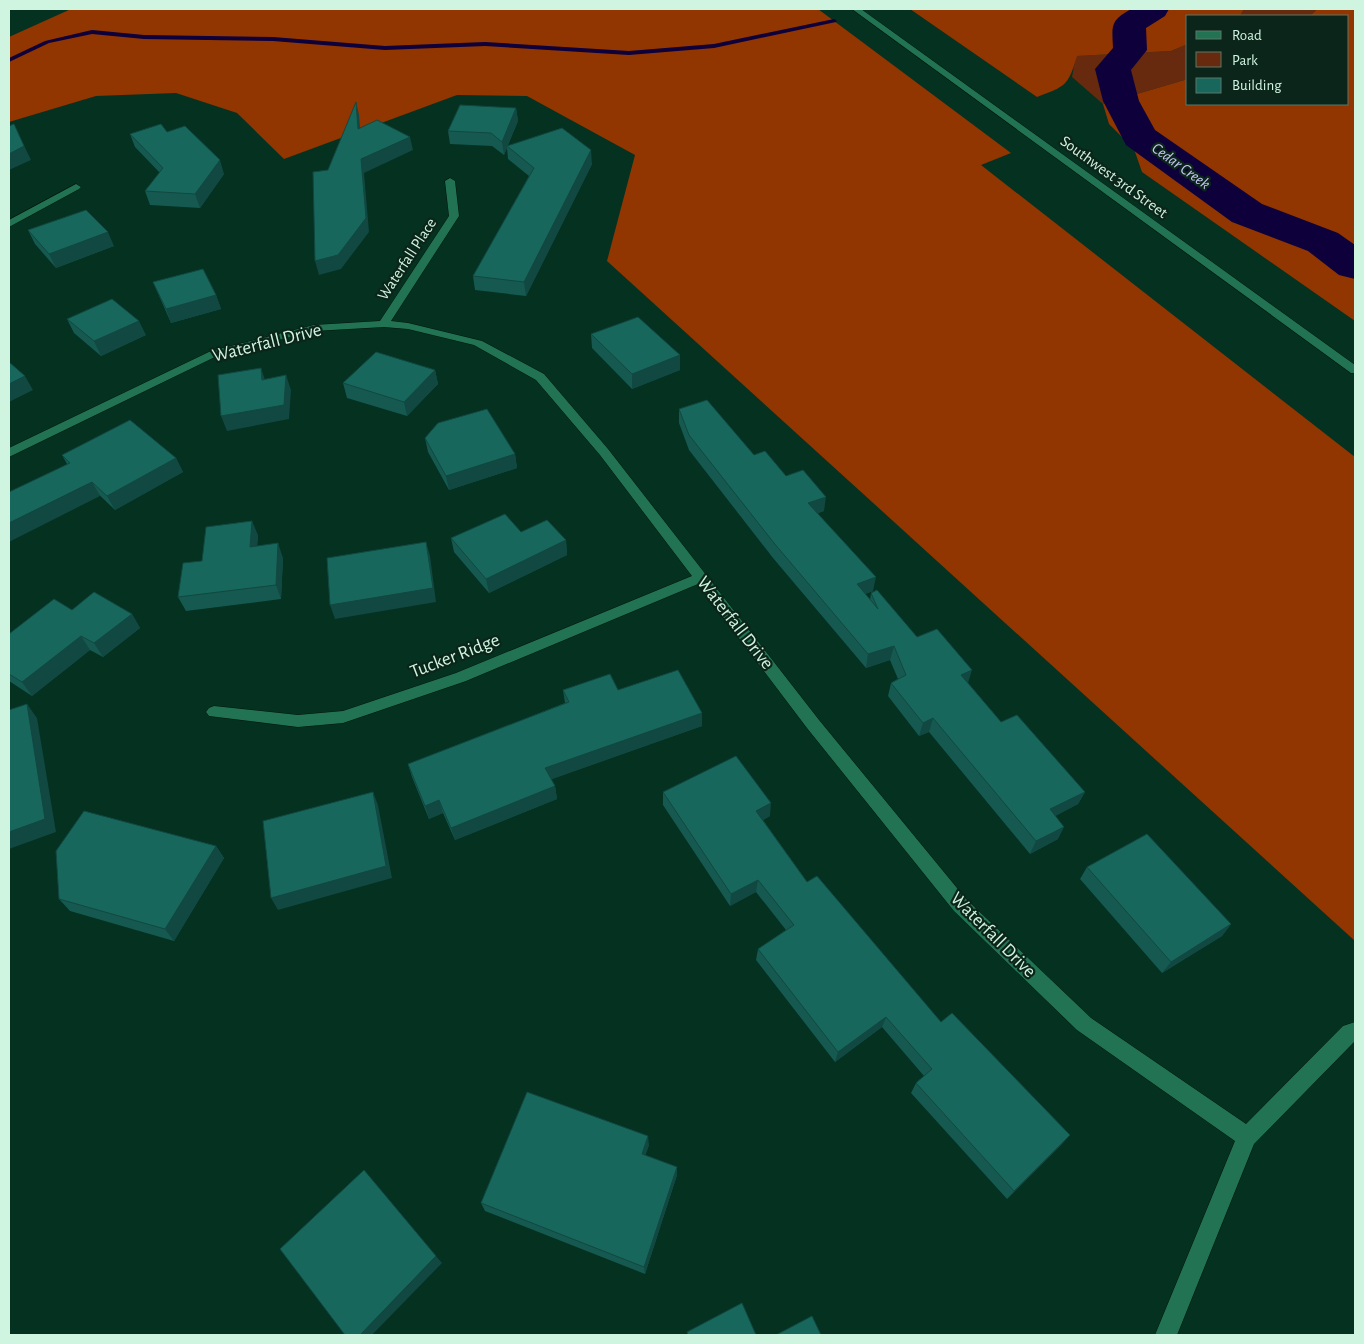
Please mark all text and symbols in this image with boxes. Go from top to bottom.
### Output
legend [1186,15,1349,105]
text: Road [1232,28,1262,43]
text: Park [1232,53,1258,68]
text: Building [1232,78,1282,93]
street label: Southwest 3rd Street [1057,133,1171,221]
water label: Cedar Creek [1149,140,1213,192]
street label: Waterfall Place [375,215,439,303]
street label: Waterfall Drive [210,320,324,366]
street label: Waterfall Drive [693,573,777,673]
street label: Tucker Ridge [408,630,502,682]
street label: Waterfall Drive [947,889,1039,981]

